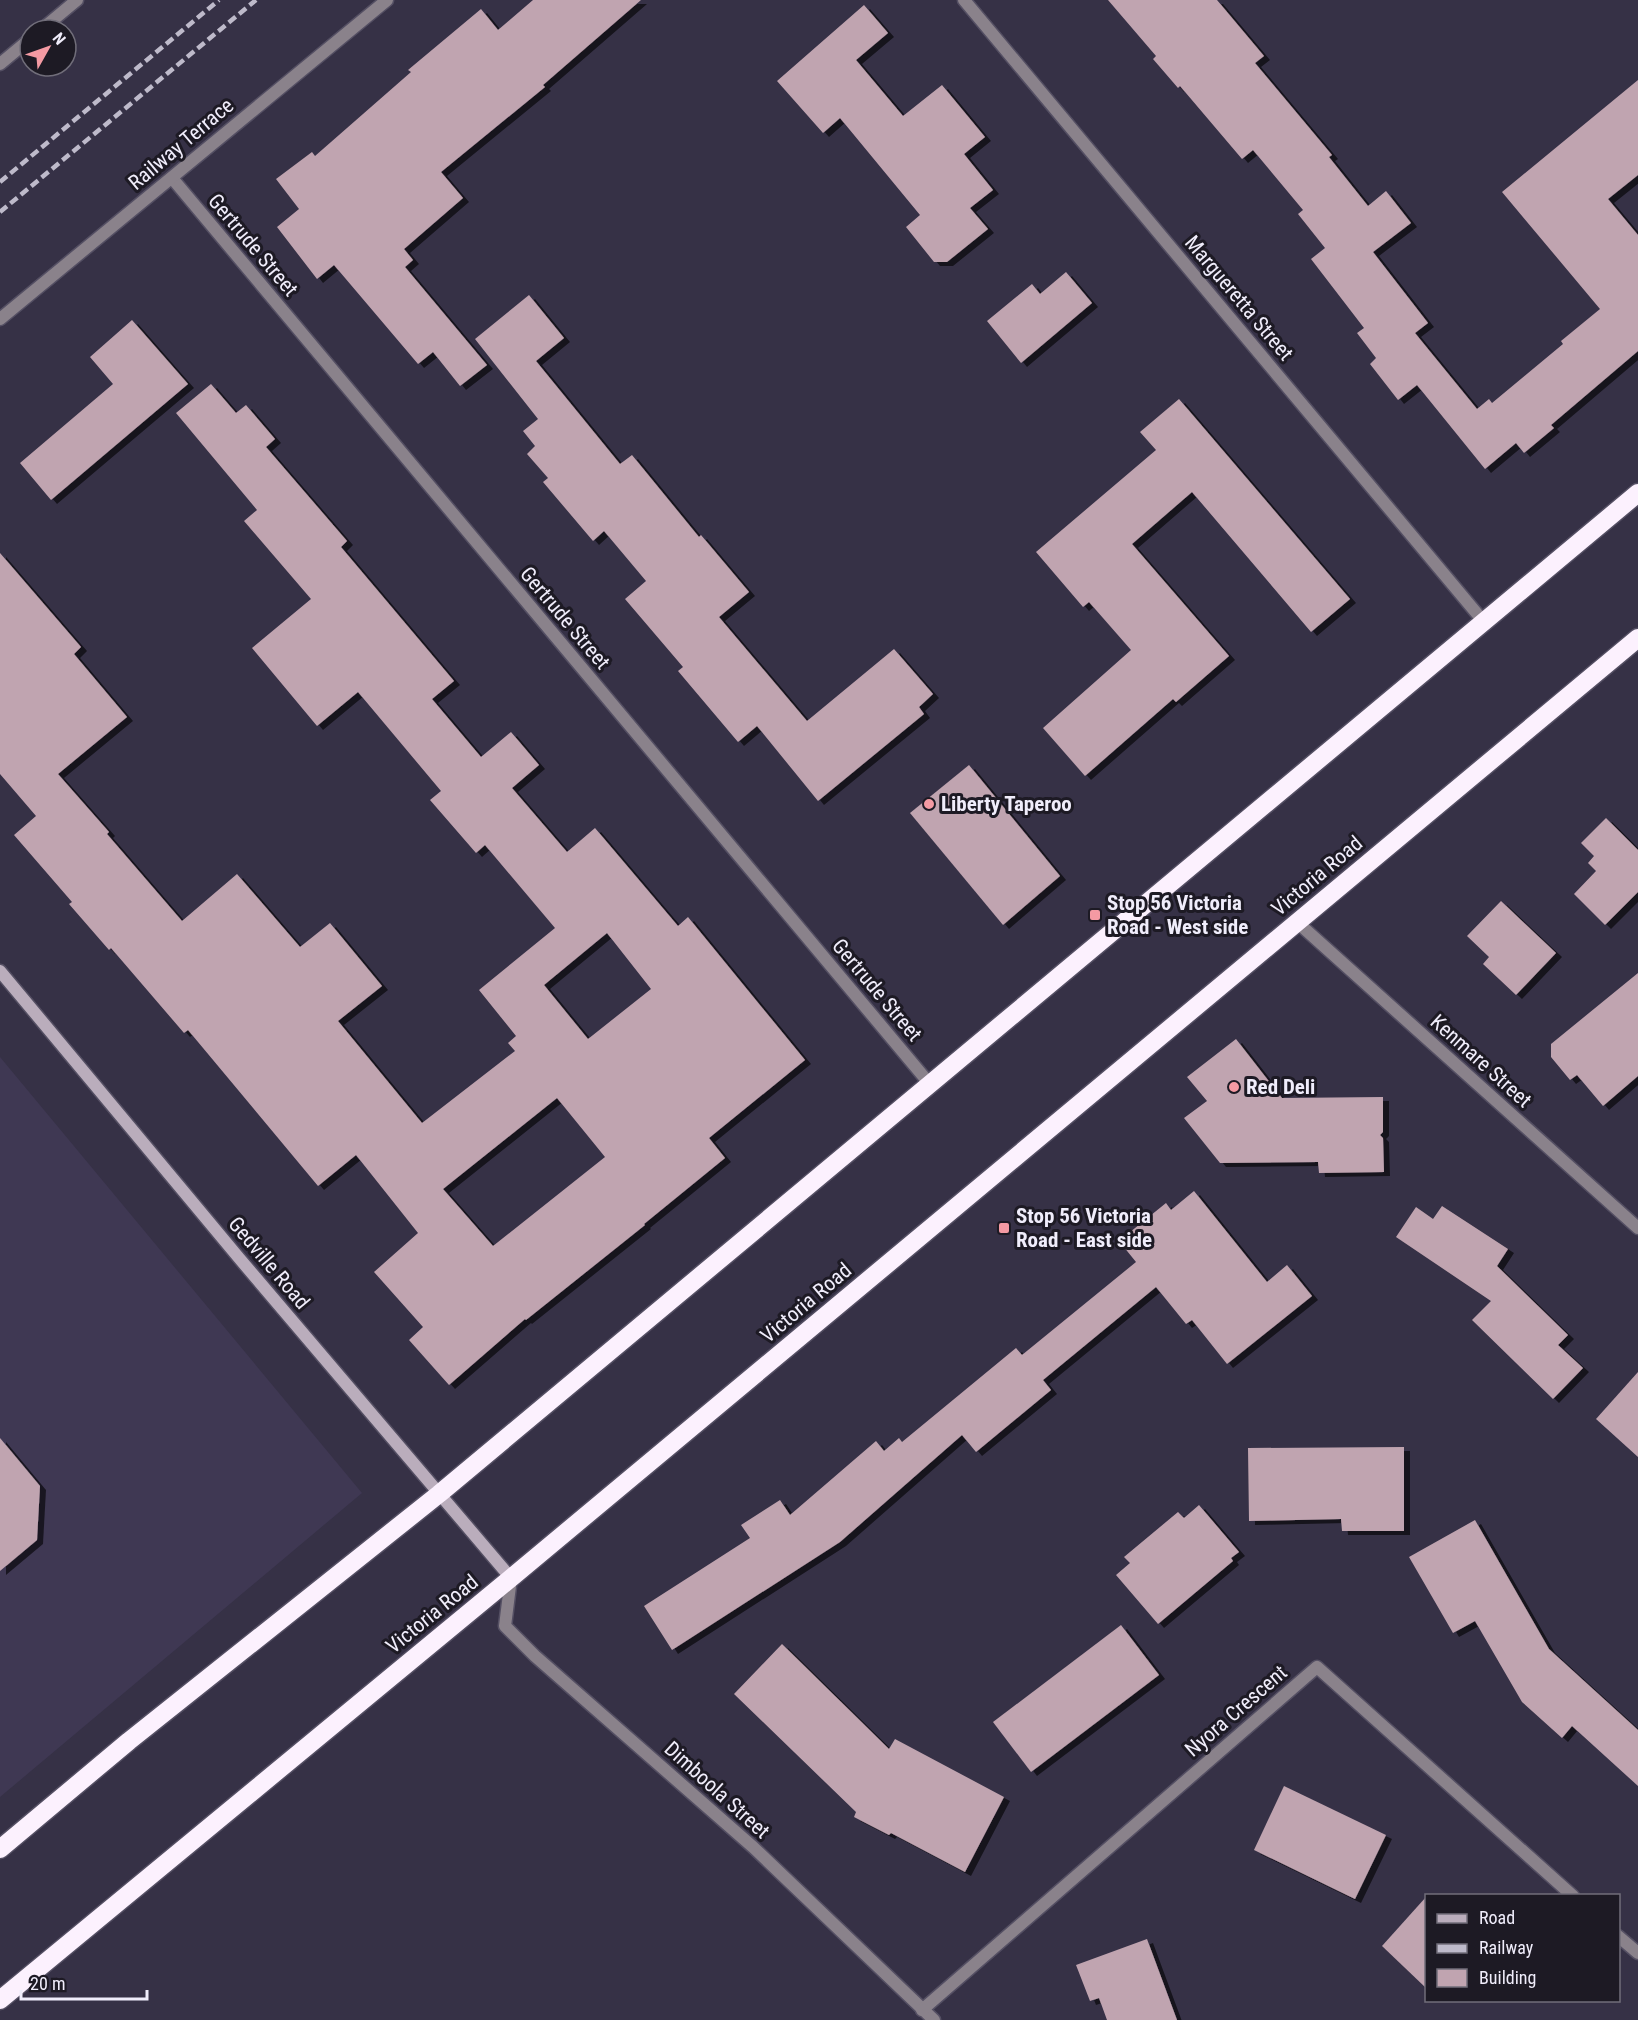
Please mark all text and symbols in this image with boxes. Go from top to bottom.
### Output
north arrow [18,18,78,78]
text: N [49,29,70,49]
street label: Railway Terrace [124,93,238,195]
street label: Gertrude Street [203,189,303,301]
street label: Margueretta Street [1180,231,1298,365]
street label: Gertrude Street [515,562,615,674]
place label: Liberty Taperoo [941,792,1072,816]
marker: Liberty Taperoo [922,797,936,811]
street label: Victoria Road [1267,831,1367,921]
place label: Stop 56 Victoria Road - West side [1107,891,1248,939]
marker: Stop 56 Victoria Road - West side [1088,908,1102,922]
street label: Gertrude Street [827,934,927,1046]
street label: Kenmare Street [1426,1010,1536,1112]
place label: Red Deli [1246,1075,1315,1099]
marker: Red Deli [1227,1080,1241,1094]
place label: Stop 56 Victoria Road - East side [1016,1204,1152,1252]
street label: Gedville Road [224,1212,314,1314]
marker: Stop 56 Victoria Road - East side [997,1221,1011,1235]
street label: Victoria Road [756,1258,856,1348]
street label: Victoria Road [381,1570,483,1658]
street label: Nyora Crescent [1180,1660,1292,1762]
street label: Dimboola Street [660,1737,774,1843]
legend [1425,1894,1620,2002]
text: Road [1479,1907,1515,1928]
text: Railway [1479,1937,1534,1958]
scale bar [21,1963,147,2001]
text: Building [1479,1967,1536,1988]
text: 20 m [30,1973,65,1994]

